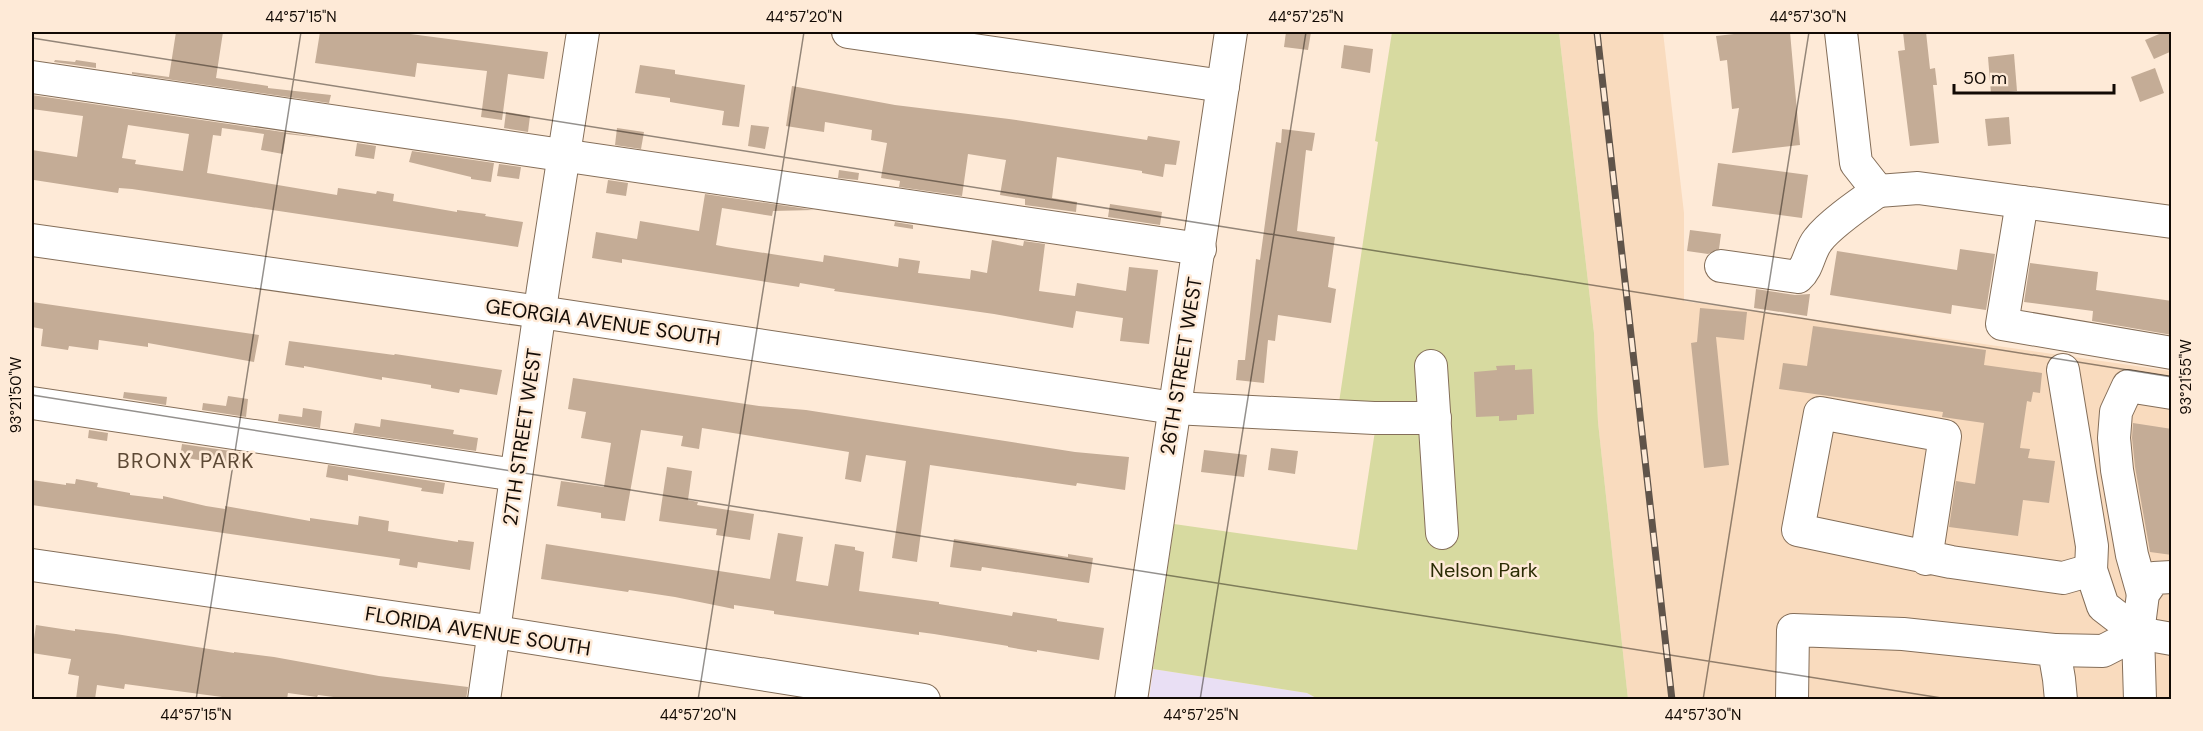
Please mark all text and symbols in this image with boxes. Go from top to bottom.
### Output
text: 44°57'15"N [265,7,337,27]
text: 44°57'20"N [766,7,842,27]
text: 44°57'25"N [1268,7,1344,27]
text: 44°57'30"N [1770,7,1846,27]
scale bar [1954,57,2114,95]
text: 50 m [1963,66,2007,90]
street label: 26TH STREET WEST [1154,275,1208,457]
street label: GEORGIA AVENUE SOUTH [484,293,722,351]
text: 93°21'55"W [2176,339,2196,415]
street label: 27TH STREET WEST [497,347,547,527]
text: 93°21'50"W [6,356,26,433]
district label: BRONX PARK [117,447,255,475]
park label: Nelson Park [1430,557,1538,583]
street label: FLORIDA AVENUE SOUTH [363,600,593,662]
text: 44°57'15"N [160,705,232,725]
text: 44°57'20"N [660,705,736,725]
text: 44°57'25"N [1163,705,1239,725]
text: 44°57'30"N [1665,705,1741,725]

